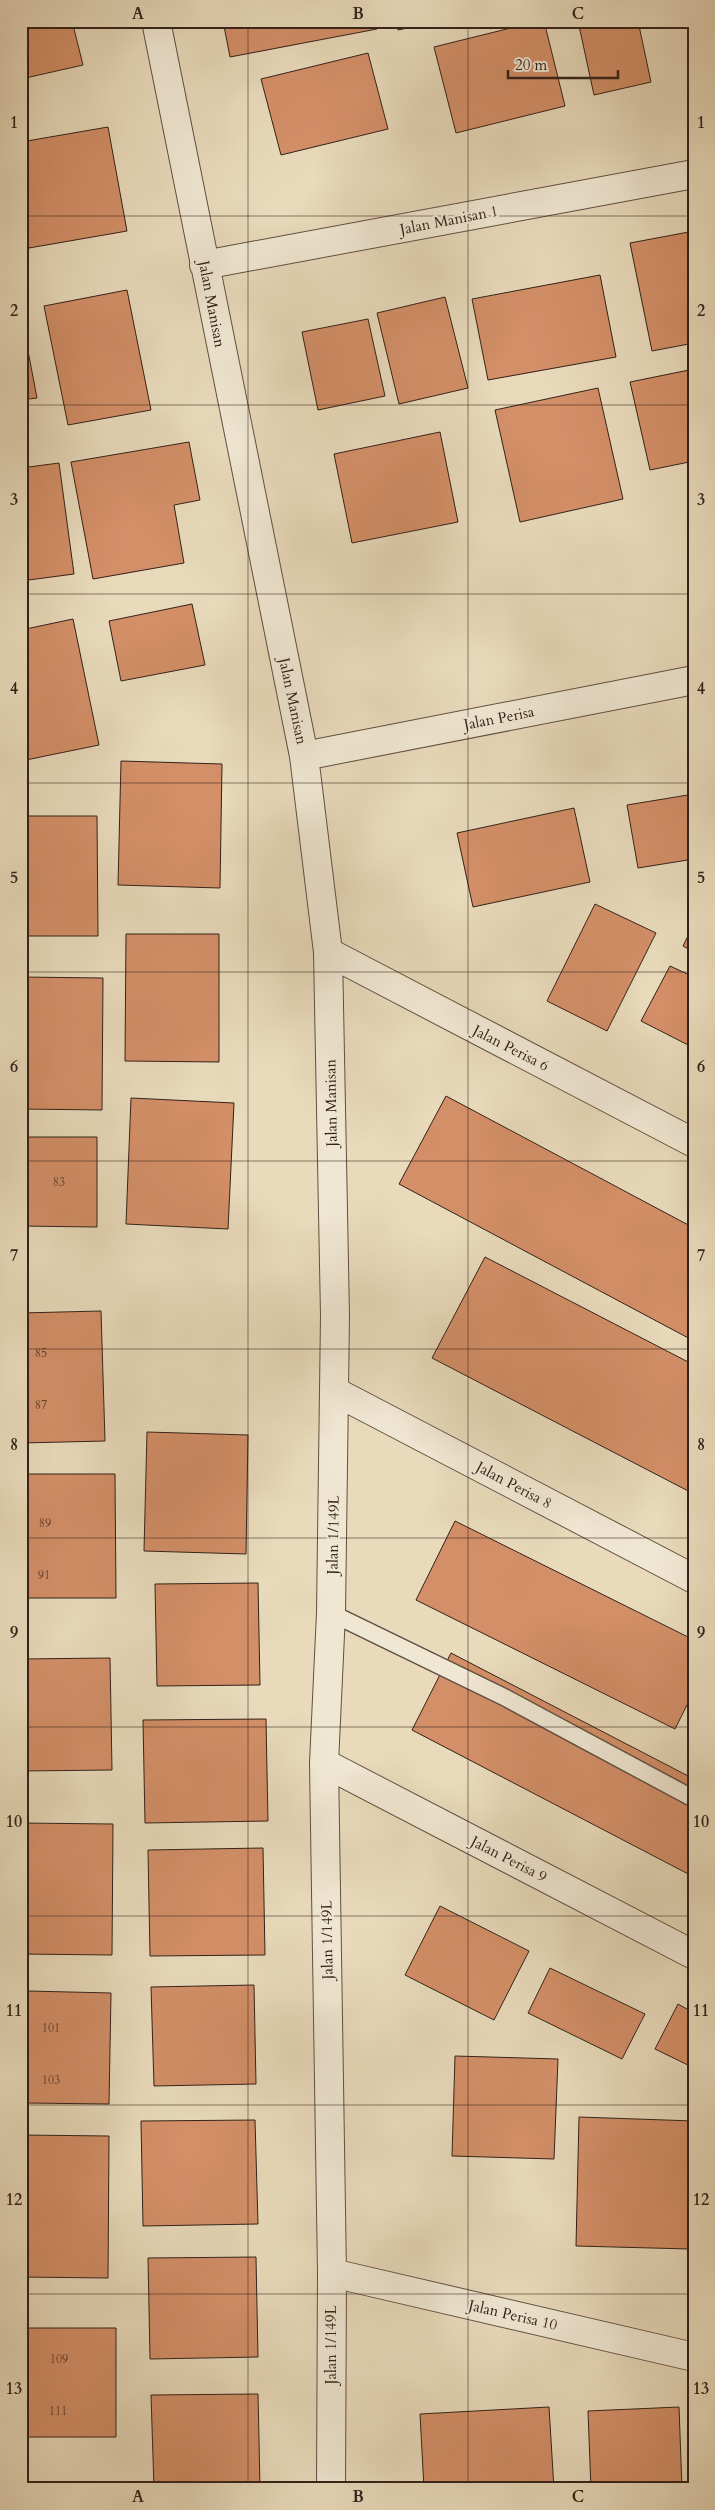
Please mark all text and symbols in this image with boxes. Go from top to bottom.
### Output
text: A [132,3,144,25]
text: B [352,3,364,25]
text: C [572,3,584,25]
scale bar [508,48,618,80]
text: 20 m [515,55,547,75]
text: 1 [10,112,18,134]
text: 1 [697,112,705,134]
street label: Jalan Manisan 1 [396,201,500,240]
street label: Jalan Manisan [193,257,230,349]
text: 2 [10,300,18,322]
text: 2 [697,300,705,322]
text: 3 [10,489,18,511]
text: 3 [697,489,705,511]
street label: Jalan Manisan [274,654,312,746]
text: 4 [10,678,18,700]
text: 4 [697,678,705,700]
street label: Jalan Perisa [460,701,536,735]
text: 5 [10,867,18,889]
text: 5 [697,867,705,889]
street label: Jalan Perisa 6 [468,1019,553,1076]
text: 6 [10,1056,18,1078]
text: 6 [697,1056,705,1078]
street label: Jalan Manisan [320,1058,342,1149]
house number: 83 [53,1174,65,1190]
text: 7 [10,1245,18,1267]
text: 7 [697,1245,705,1267]
house number: 85 [35,1345,47,1361]
house number: 87 [35,1397,47,1413]
text: 8 [10,1434,18,1456]
text: 8 [697,1434,705,1456]
street label: Jalan Perisa 8 [471,1456,555,1513]
street label: Jalan 1/149L [322,1494,344,1577]
house number: 89 [39,1515,51,1531]
house number: 91 [38,1567,50,1583]
text: 9 [10,1622,18,1644]
text: 9 [697,1622,705,1644]
text: 10 [6,1811,22,1833]
text: 10 [693,1811,709,1833]
street label: Jalan Perisa 9 [466,1830,551,1887]
street label: Jalan 1/149L [316,1899,338,1982]
text: 11 [6,2000,22,2022]
text: 11 [693,2000,709,2022]
house number: 101 [42,2020,60,2036]
house number: 103 [42,2072,60,2088]
text: 12 [6,2189,22,2211]
text: 12 [693,2189,709,2211]
street label: Jalan Perisa 10 [465,2295,560,2335]
street label: Jalan 1/149L [321,2305,341,2387]
house number: 109 [50,2351,68,2367]
text: 13 [6,2378,22,2400]
text: 13 [693,2378,709,2400]
house number: 111 [49,2403,67,2419]
text: A [132,2486,144,2508]
text: B [352,2486,364,2508]
text: C [572,2486,584,2508]

